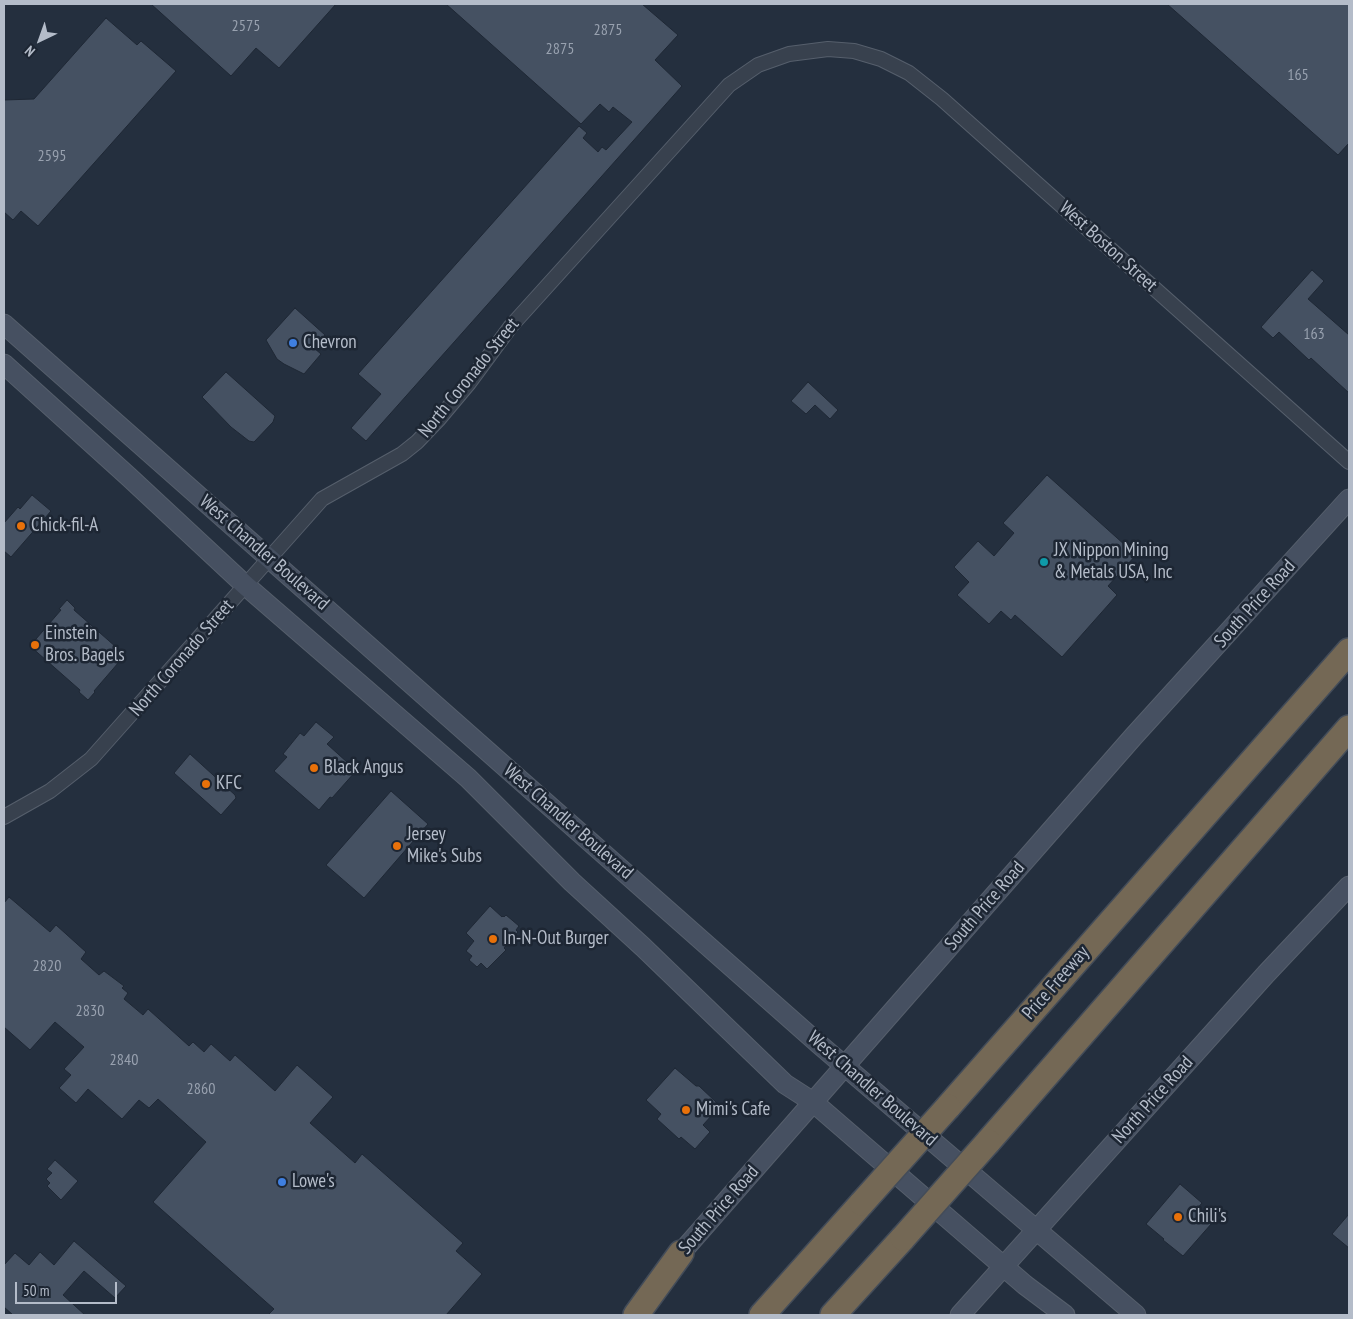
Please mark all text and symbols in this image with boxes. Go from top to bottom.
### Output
north arrow [15,15,65,65]
house number: 2575 [232,16,260,36]
house number: 2875 [594,20,622,40]
house number: 2875 [546,39,574,59]
text: N [21,42,39,60]
house number: 165 [1287,65,1309,85]
house number: 2595 [38,146,66,166]
street label: West Boston Street [1054,197,1162,297]
street label: North Coronado Street [414,314,524,442]
house number: 163 [1303,324,1325,344]
place label: Chevron [303,332,357,354]
marker: Chevron [287,337,299,349]
street label: West Chandler Boulevard [195,491,333,615]
place label: Chick-fil-A [31,515,98,537]
marker: Chick-fil-A [15,520,27,532]
place label: JX Nippon Mining & Metals USA, Inc [1054,540,1173,584]
street label: South Price Road [1210,555,1300,653]
marker: JX Nippon Mining & Metals USA, Inc [1038,556,1050,568]
street label: North Coronado Street [125,595,239,721]
place label: Einstein Bros. Bagels [45,623,125,667]
marker: Einstein Bros. Bagels [29,639,41,651]
place label: Black Angus [324,757,403,779]
street label: West Chandler Boulevard [499,760,637,884]
marker: Black Angus [308,762,320,774]
place label: KFC [216,773,242,795]
marker: KFC [200,778,212,790]
place label: Jersey Mike's Subs [407,824,482,868]
marker: Jersey Mike's Subs [391,840,403,852]
street label: South Price Road [940,857,1030,955]
place label: In-N-Out Burger [503,928,609,950]
marker: In-N-Out Burger [487,933,499,945]
street label: Price Freeway [1018,942,1094,1024]
house number: 2820 [33,956,61,976]
house number: 2830 [76,1001,104,1021]
street label: West Chandler Boulevard [803,1027,941,1151]
house number: 2840 [110,1050,138,1070]
street label: North Price Road [1108,1052,1198,1148]
house number: 2860 [187,1079,215,1099]
place label: Mimi's Cafe [696,1099,770,1121]
marker: Mimi's Cafe [680,1104,692,1116]
street label: South Price Road [674,1161,764,1259]
place label: Lowe's [292,1171,335,1193]
marker: Lowe's [276,1176,288,1188]
place label: Chili's [1188,1206,1227,1228]
marker: Chili's [1172,1211,1184,1223]
scale bar [18,1272,120,1304]
text: 50 m [23,1281,49,1300]

